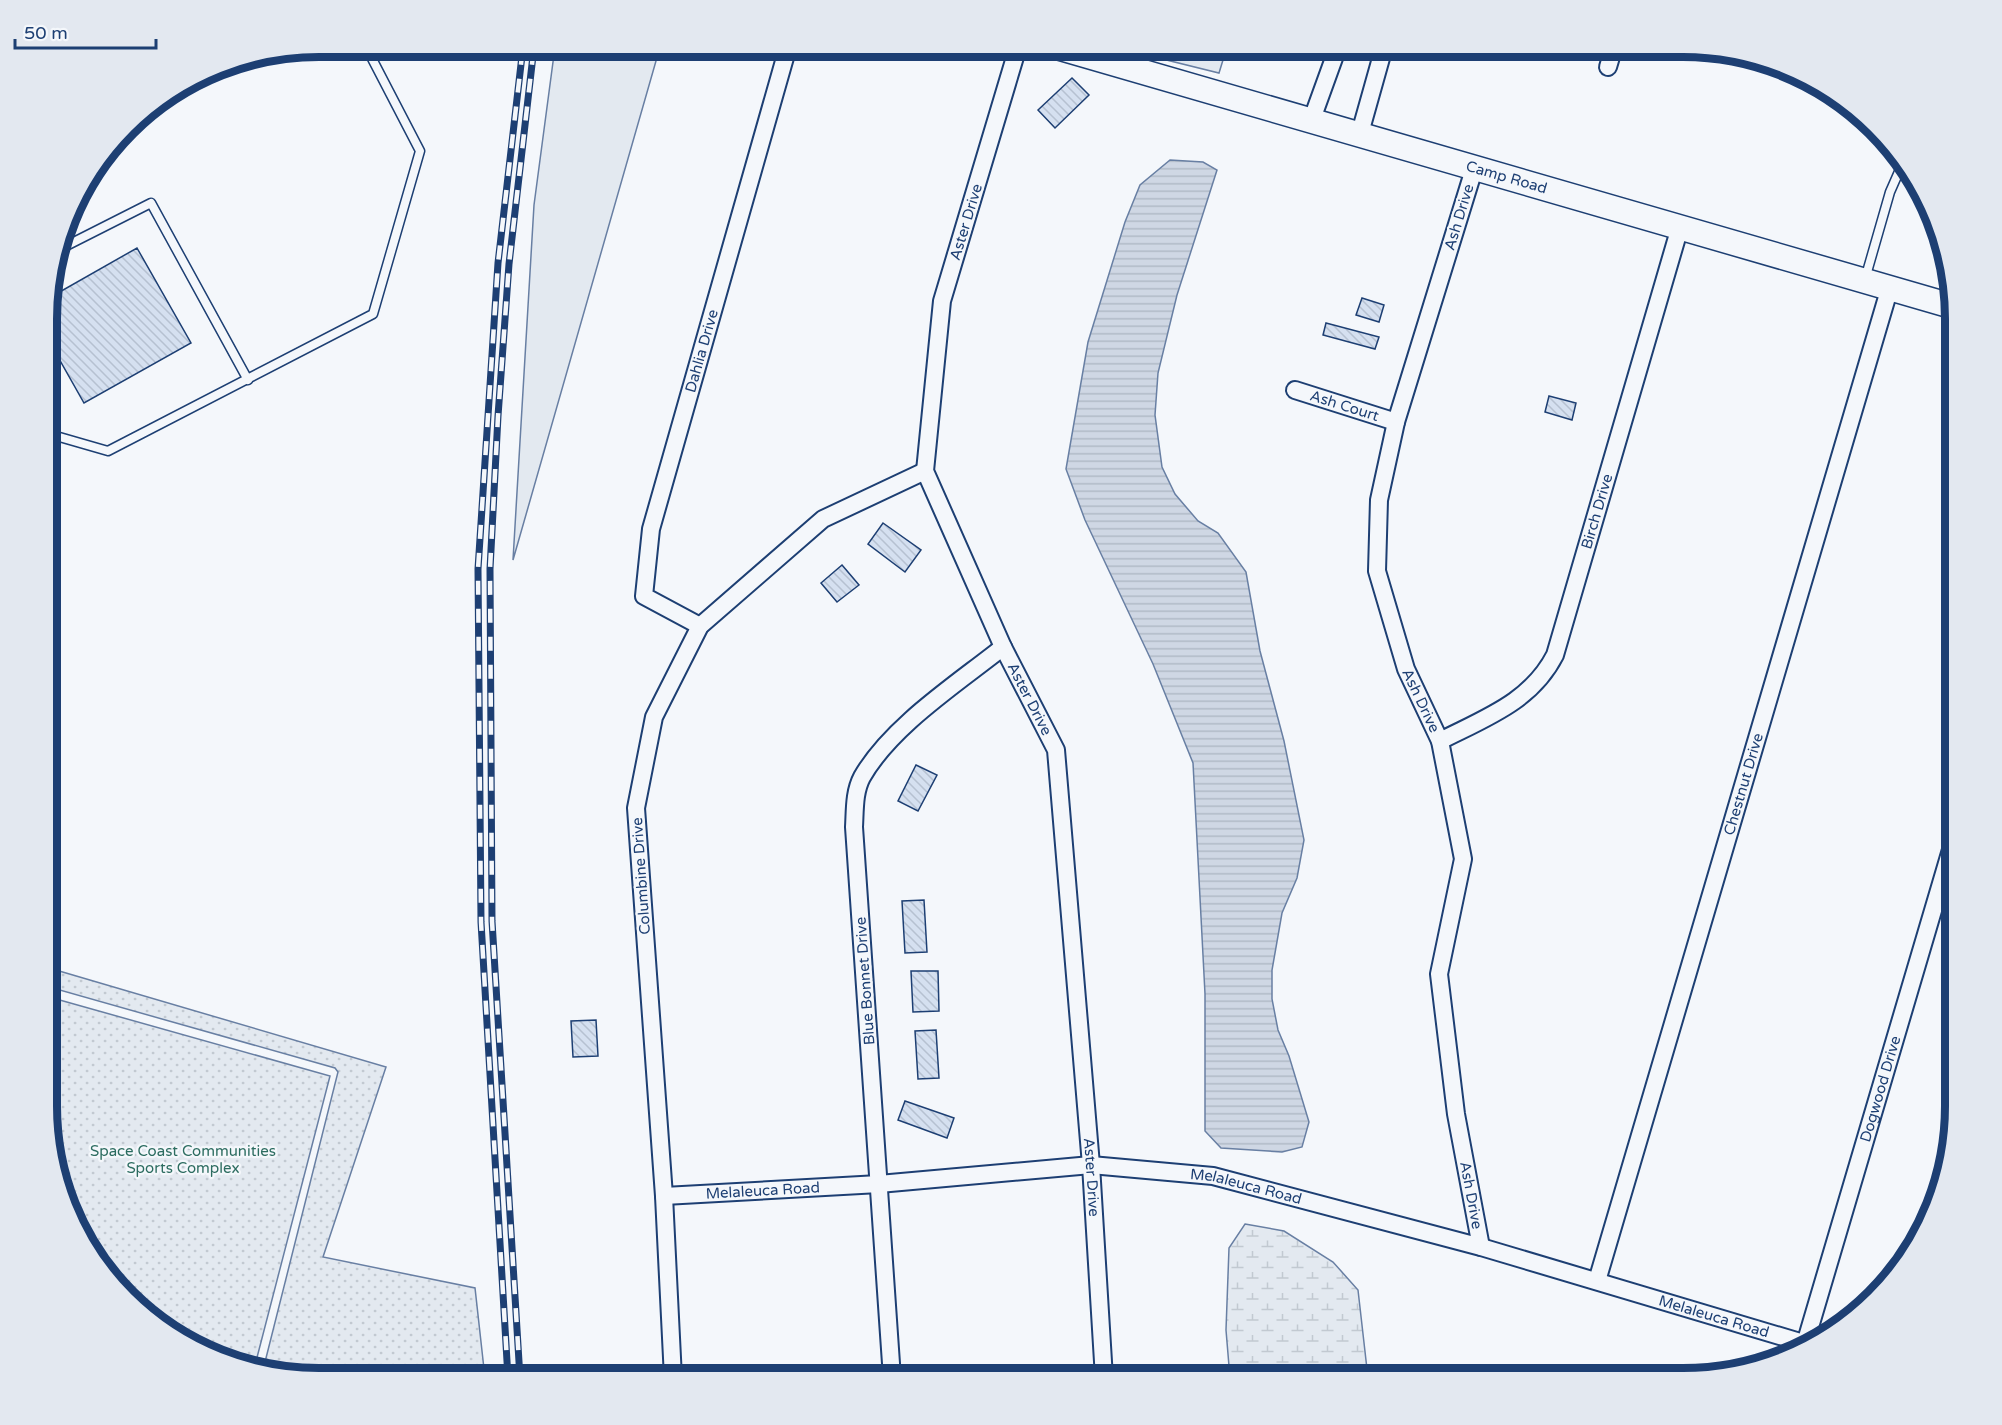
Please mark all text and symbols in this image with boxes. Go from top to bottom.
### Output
scale bar [15,12,156,50]
text: 50 m [24,22,68,44]
street label: Camp Road [1464,157,1549,197]
street label: Aster Drive [946,182,986,262]
street label: Ash Drive [1440,182,1478,252]
street label: Dahlia Drive [681,307,722,395]
street label: Ash Court [1308,386,1382,425]
street label: Birch Drive [1577,472,1616,551]
street label: Aster Drive [1004,660,1056,738]
street label: Ash Drive [1398,666,1444,735]
street label: Chestnut Drive [1720,731,1767,837]
street label: Columbine Drive [628,817,654,935]
street label: Blue Bonnet Drive [852,916,878,1046]
street label: Dogwood Drive [1856,1034,1905,1144]
street label: Aster Drive [1080,1137,1103,1217]
park label: Space Coast Communities Sports Complex [90,1142,276,1177]
street label: Ash Drive [1456,1160,1486,1231]
street label: Melaleuca Road [1189,1165,1304,1208]
street label: Melaleuca Road [705,1178,820,1203]
street label: Melaleuca Road [1657,1291,1771,1341]

